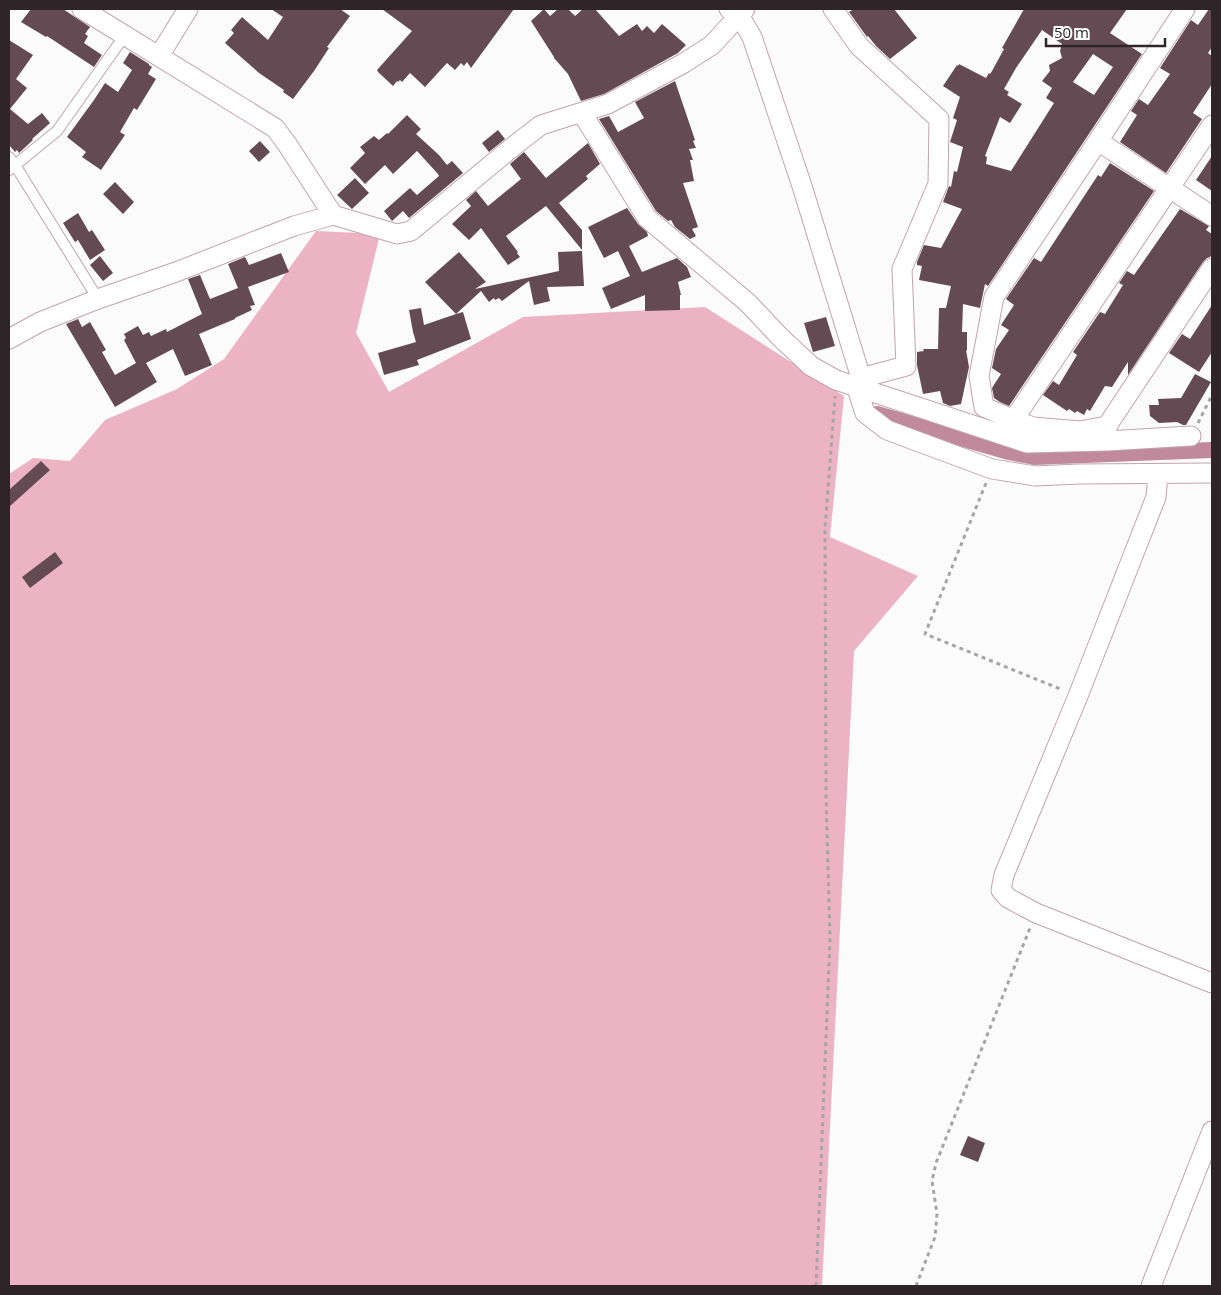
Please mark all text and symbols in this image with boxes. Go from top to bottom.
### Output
scale bar [1046,15,1165,47]
text: 50 m [1054,22,1089,42]

